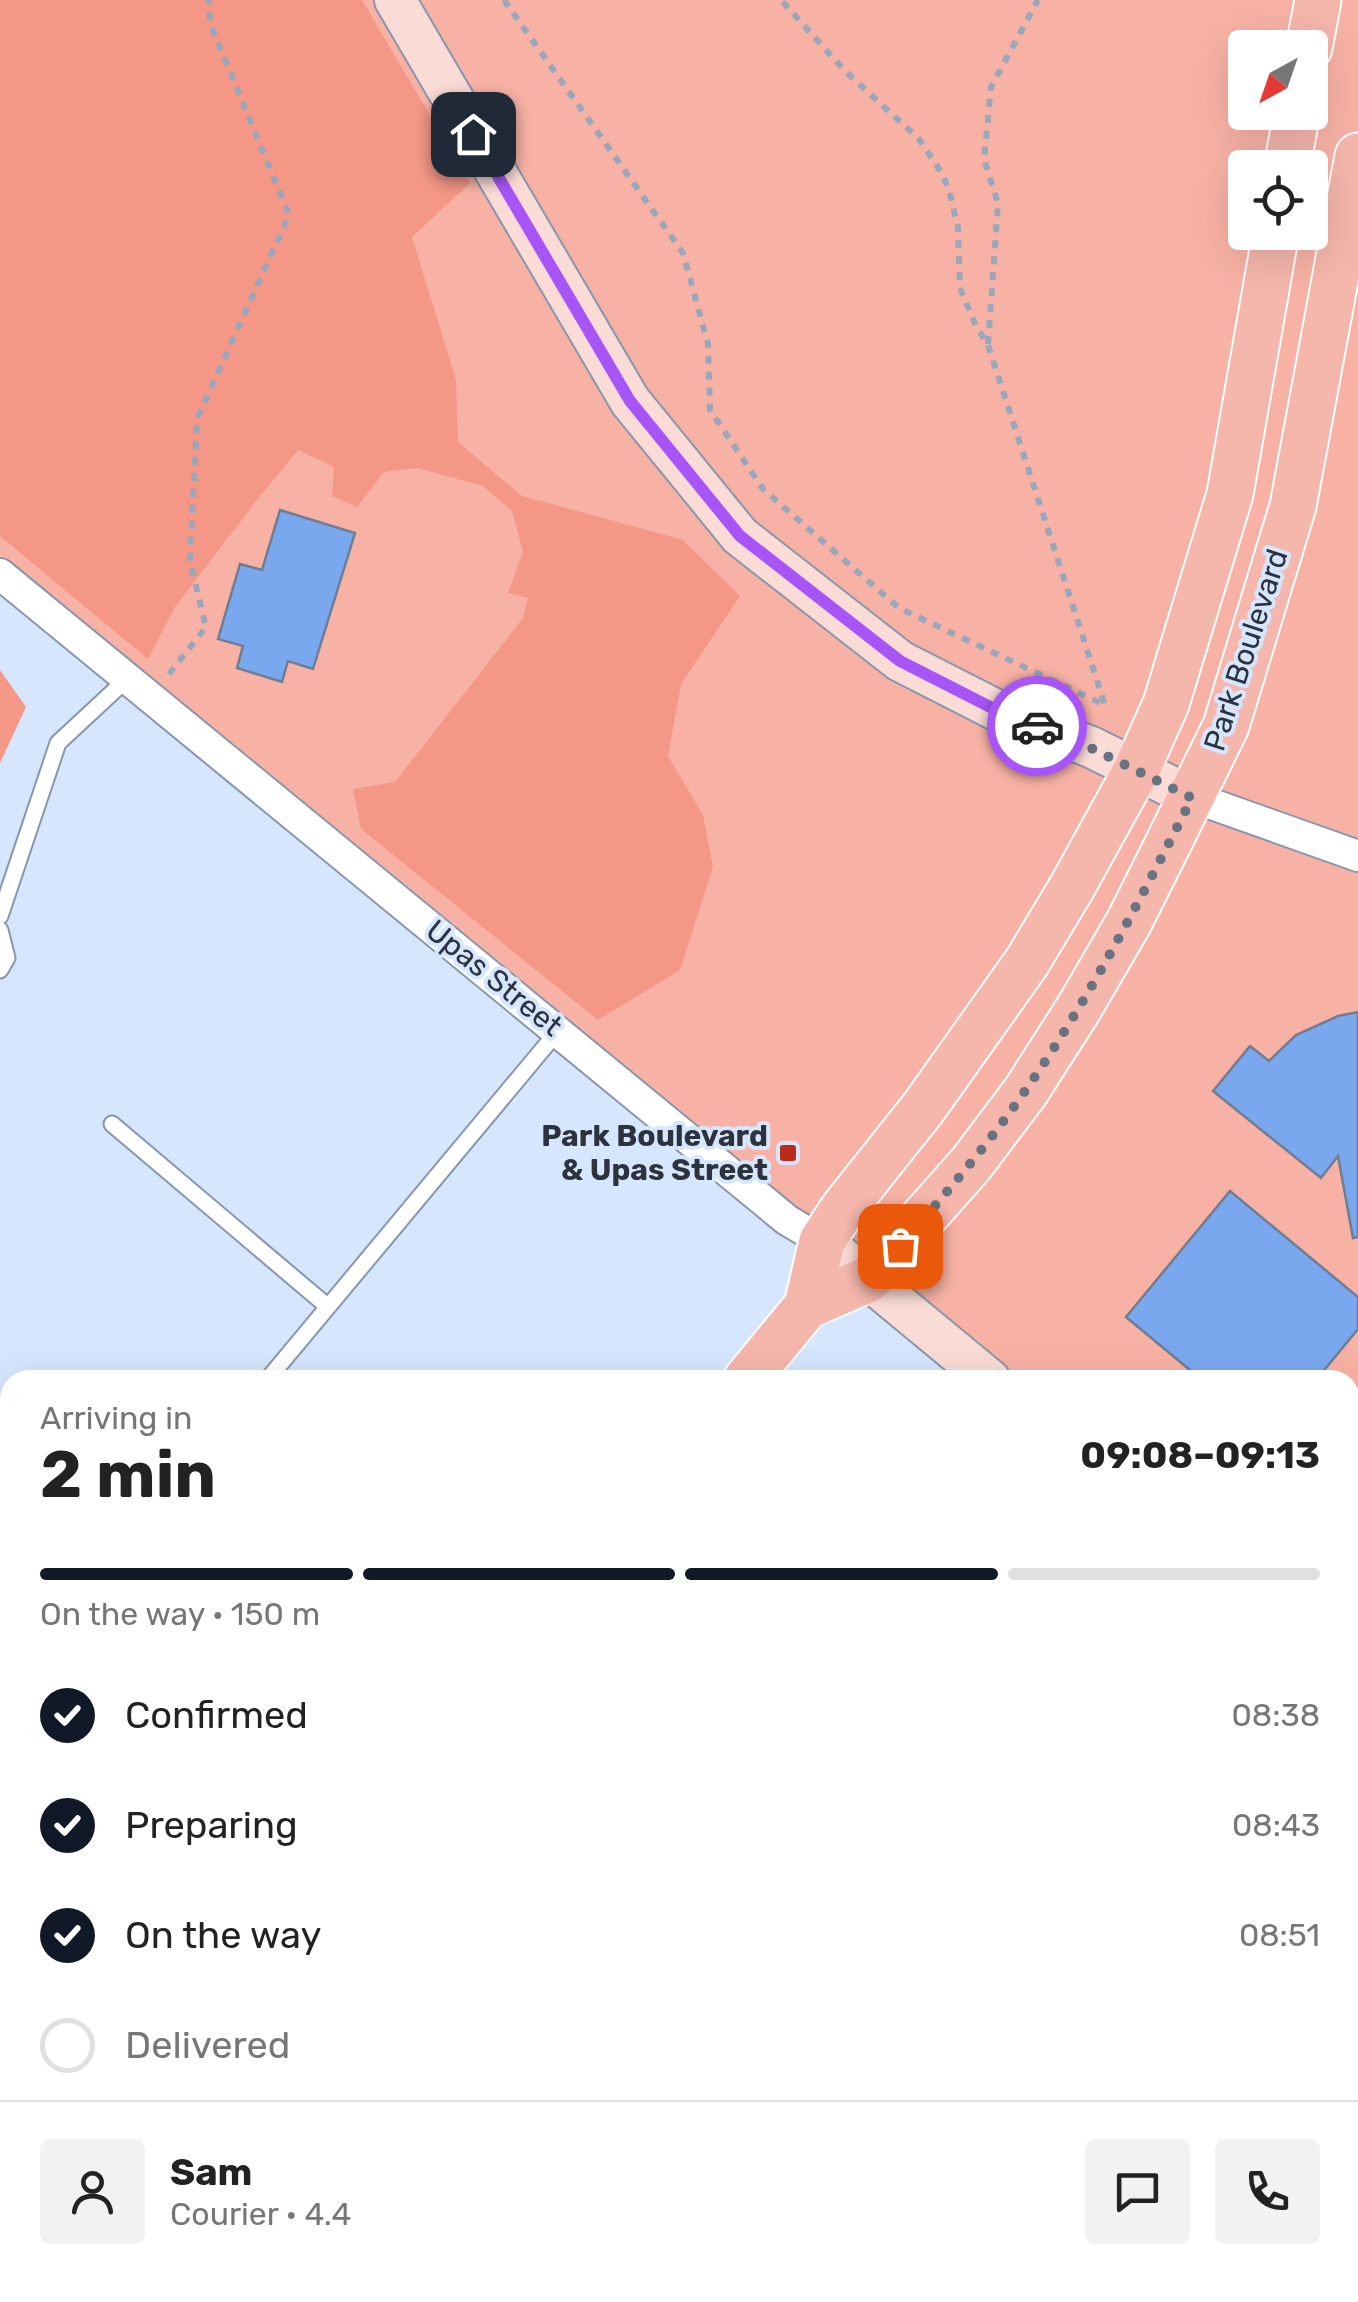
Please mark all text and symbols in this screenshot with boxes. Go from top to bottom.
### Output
north arrow [1228,30,1328,130]
map controls [1228,30,1328,250]
pin [431,92,516,177]
icon: home [446,107,501,162]
button: locate [1228,150,1328,250]
street label: Park Boulevard [1196,545,1296,755]
courier [987,676,1087,776]
icon: car [1010,699,1065,754]
street label: Upas Street [419,912,570,1044]
place label: Park Boulevard & Upas Street [541,1118,768,1188]
marker: Park Boulevard & Upas Street [777,1142,799,1164]
pin [858,1204,943,1289]
icon: bag [873,1219,928,1274]
text: Arriving in [40,1399,192,1437]
text: 09:08–09:13 [1080,1432,1320,1478]
text: 2 min [40,1436,216,1513]
text: On the way · 150 m [40,1595,320,1633]
icon: check [40,1688,95,1743]
text: Confirmed [125,1692,308,1738]
text: 08:38 [1232,1696,1320,1734]
icon: check [40,1798,95,1853]
text: Preparing [125,1802,298,1848]
text: 08:43 [1232,1806,1320,1844]
icon: check [40,1908,95,1963]
text: On the way [125,1912,321,1958]
text: 08:51 [1239,1916,1320,1954]
text: Delivered [125,2022,290,2068]
button: person [40,2139,145,2244]
button: chat [1085,2139,1190,2244]
button: phone [1215,2139,1320,2244]
text: Sam [170,2149,252,2195]
text: Courier · 4.4 [170,2195,351,2233]

